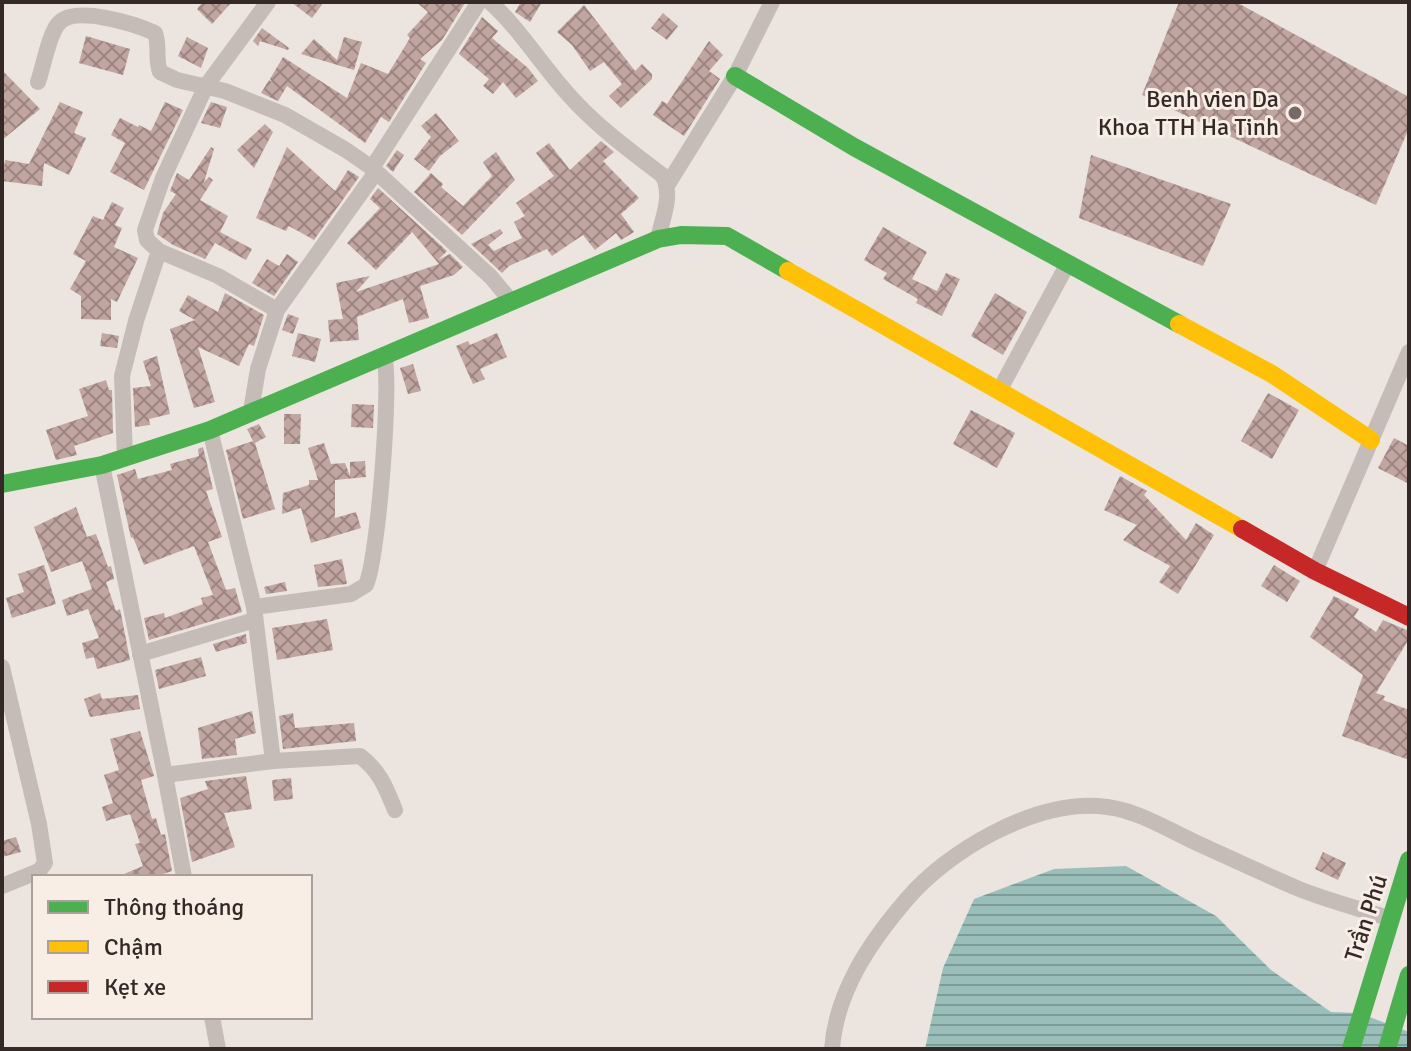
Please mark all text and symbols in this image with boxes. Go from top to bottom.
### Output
place label: Benh vien Da Khoa TTH Ha Tinh [1098,84,1279,142]
marker: Benh vien Da Khoa TTH Ha Tinh [1286,104,1304,122]
street label: Trần Phú [1338,871,1394,965]
legend [32,875,312,1019]
text: Thông thoáng [104,892,244,922]
text: Chậm [104,932,163,962]
text: Kẹt xe [104,972,166,1002]

